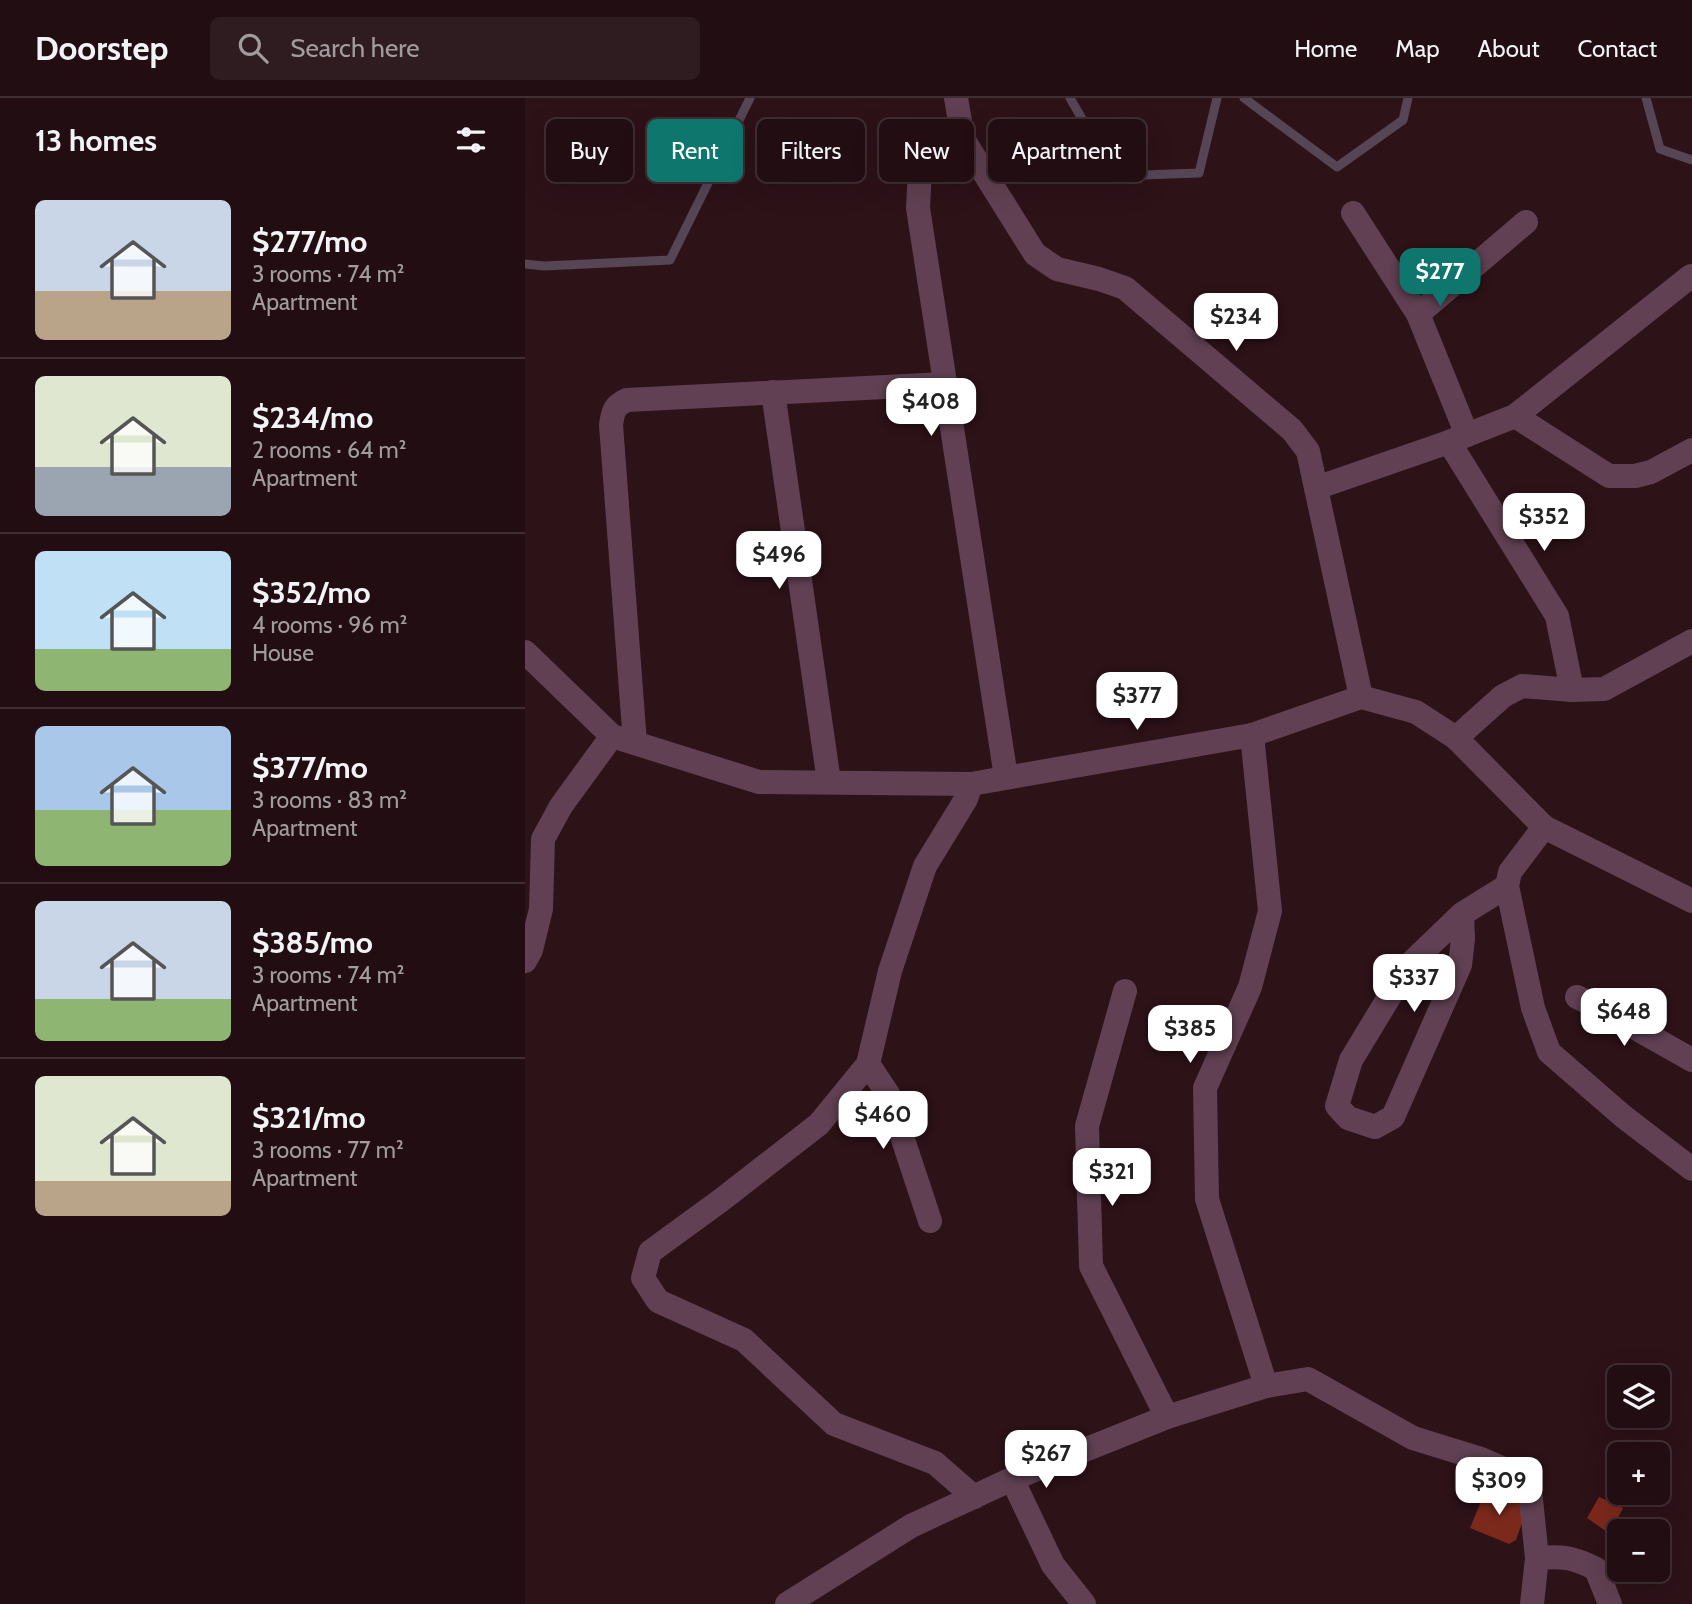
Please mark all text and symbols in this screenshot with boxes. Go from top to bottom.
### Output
search box [210,17,700,80]
text: Doorstep [35,28,168,68]
icon: search [234,29,272,67]
text: Search here [290,32,419,64]
text: Home [1294,34,1357,63]
text: Map [1395,34,1440,63]
text: About [1478,34,1540,63]
text: Contact [1578,34,1657,63]
chip: Buy [546,119,633,182]
chip: Rent [647,119,743,182]
chip: Filters [757,119,865,182]
chip: New [879,119,974,182]
chip: Apartment [988,119,1146,182]
icon: filters [452,121,490,159]
text: 13 homes [35,122,157,159]
text: $277/mo [252,223,367,260]
icon: home [91,228,175,312]
pin: $277 [1399,248,1481,308]
text: $277 [1416,257,1464,285]
text: 3 rooms · 74 m² [252,260,404,288]
text: Apartment [252,288,357,316]
pin: $234 [1195,294,1277,353]
text: $234 [1210,302,1262,330]
pin: $408 [890,378,972,438]
text: $408 [902,387,960,415]
text: $234/mo [252,399,373,436]
icon: home [91,404,175,488]
text: 2 rooms · 64 m² [252,436,406,464]
text: Apartment [252,464,357,492]
pin: $352 [1503,494,1585,553]
text: $352 [1519,502,1569,530]
pin: $496 [738,532,820,591]
text: $496 [752,540,806,568]
text: $352/mo [252,574,371,611]
icon: home [91,579,175,663]
text: 4 rooms · 96 m² [252,611,407,639]
text: House [252,639,314,667]
pin: $377 [1096,672,1178,732]
text: $377 [1112,681,1162,709]
text: $377/mo [252,749,368,786]
icon: home [91,754,175,838]
text: 3 rooms · 83 m² [252,786,407,814]
text: Apartment [252,814,357,842]
text: $385/mo [252,924,373,961]
icon: home [91,929,175,1013]
pin: $337 [1373,954,1455,1014]
text: 3 rooms · 74 m² [252,961,404,989]
text: $337 [1389,963,1439,991]
pin: $648 [1583,988,1665,1048]
text: Apartment [252,989,357,1017]
text: $648 [1597,997,1651,1025]
pin: $385 [1149,1006,1231,1065]
text: $385 [1164,1014,1216,1042]
pin: $460 [842,1091,924,1151]
text: $321/mo [252,1099,366,1136]
text: $460 [855,1100,911,1128]
icon: home [91,1104,175,1188]
text: 3 rooms · 77 m² [252,1136,404,1164]
pin: $321 [1071,1148,1153,1208]
text: $321 [1089,1157,1135,1185]
text: Apartment [252,1164,357,1192]
map controls [1607,1365,1670,1582]
button: layers [1607,1365,1670,1428]
pin: $267 [1005,1430,1087,1490]
text: $267 [1021,1439,1071,1467]
button: + [1607,1442,1670,1505]
pin: $309 [1458,1458,1540,1517]
text: $309 [1472,1466,1526,1494]
button: − [1607,1519,1670,1582]

